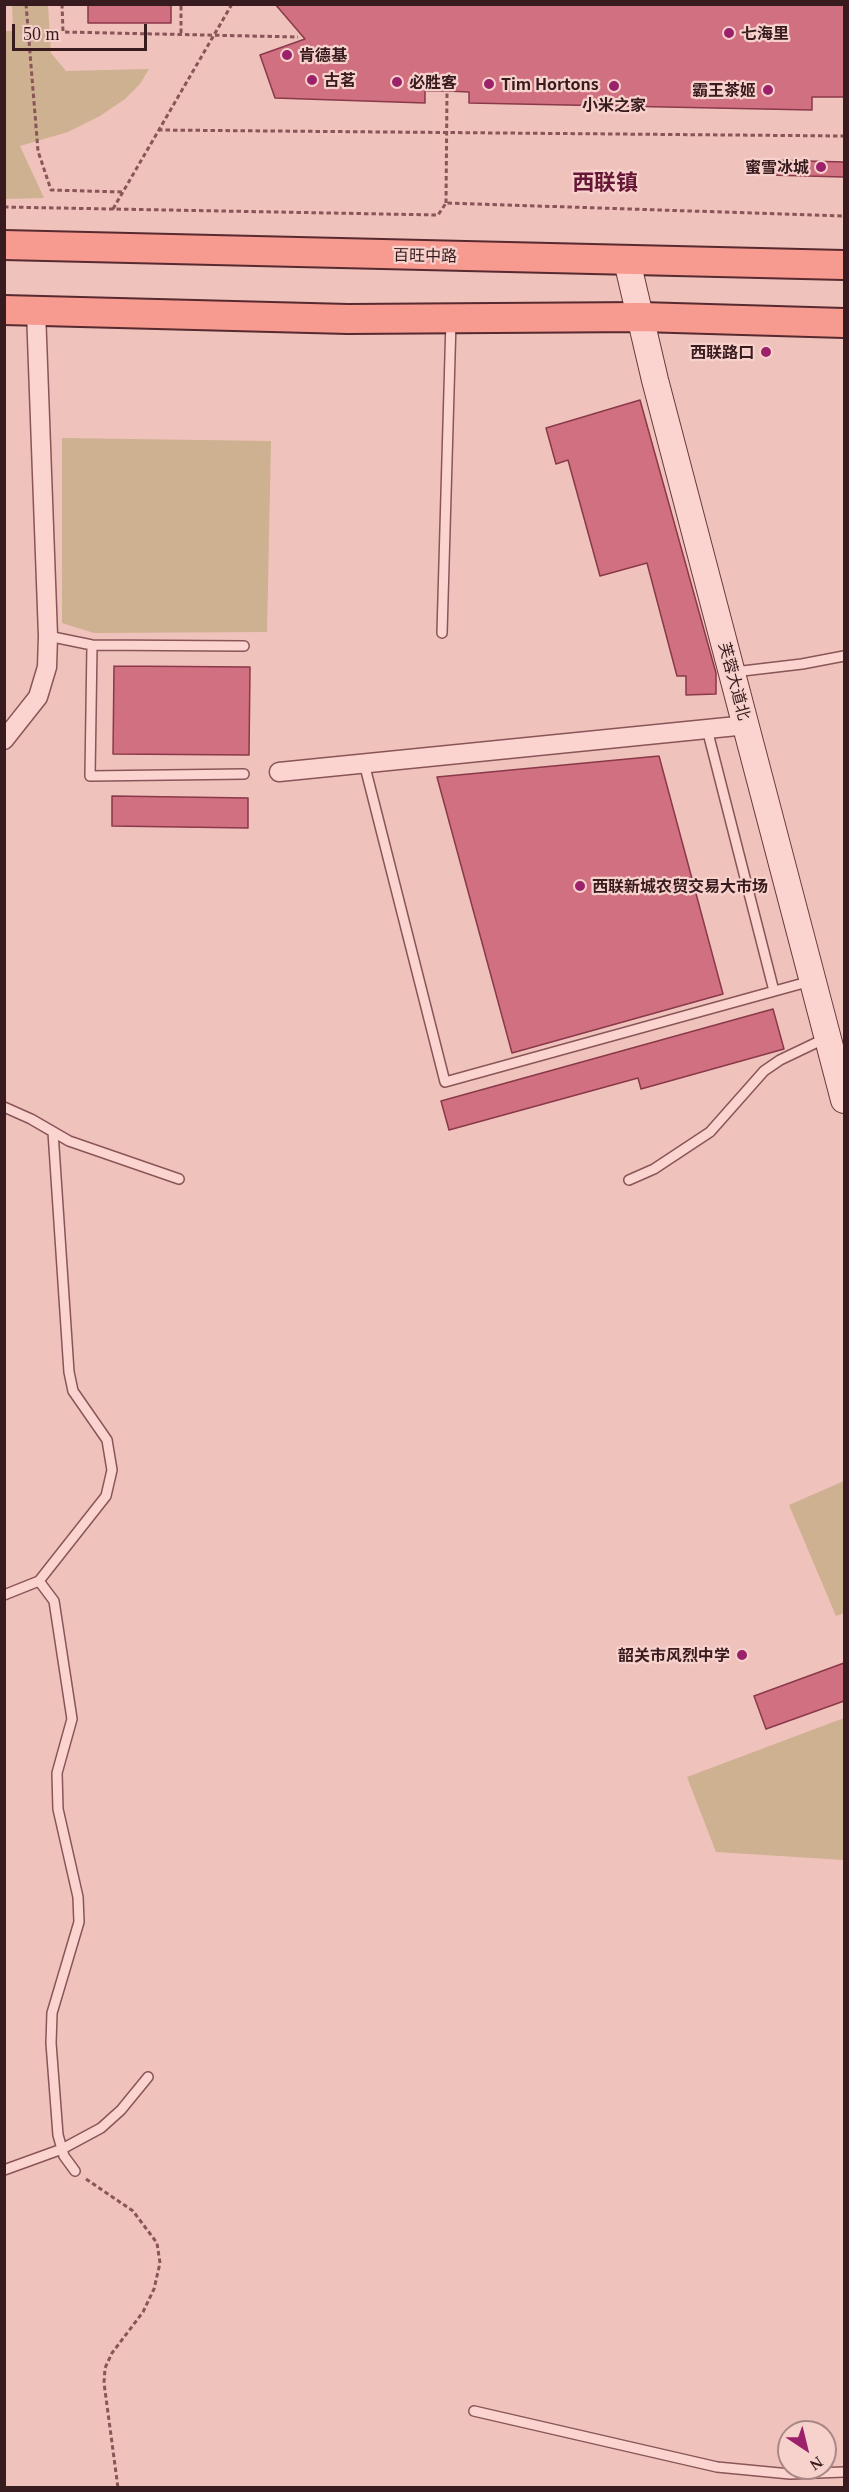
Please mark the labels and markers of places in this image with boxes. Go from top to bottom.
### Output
place label: 七海里 [741,23,789,43]
marker: 七海里 [722,26,736,40]
place label: 肯德基 [299,45,347,65]
marker: 肯德基 [280,48,294,62]
place label: 古茗 [324,70,356,90]
place label: 必胜客 [409,72,457,92]
marker: 古茗 [305,73,319,87]
place label: Tim Hortons [501,74,599,94]
marker: 必胜客 [390,75,404,89]
marker: Tim Hortons [482,77,496,91]
marker: 小米之家 [607,79,621,93]
place label: 霸王茶姬 [692,80,756,100]
marker: 霸王茶姬 [761,83,775,97]
place label: 小米之家 [582,95,646,115]
place label: 蜜雪冰城 [745,157,809,177]
marker: 蜜雪冰城 [814,160,828,174]
place label: 西联路口 [690,342,754,362]
marker: 西联路口 [759,345,773,359]
place label: 西联新城农贸交易大市场 [592,876,768,896]
marker: 西联新城农贸交易大市场 [573,879,587,893]
place label: 韶关市风烈中学 [618,1645,730,1665]
marker: 韶关市风烈中学 [735,1648,749,1662]

